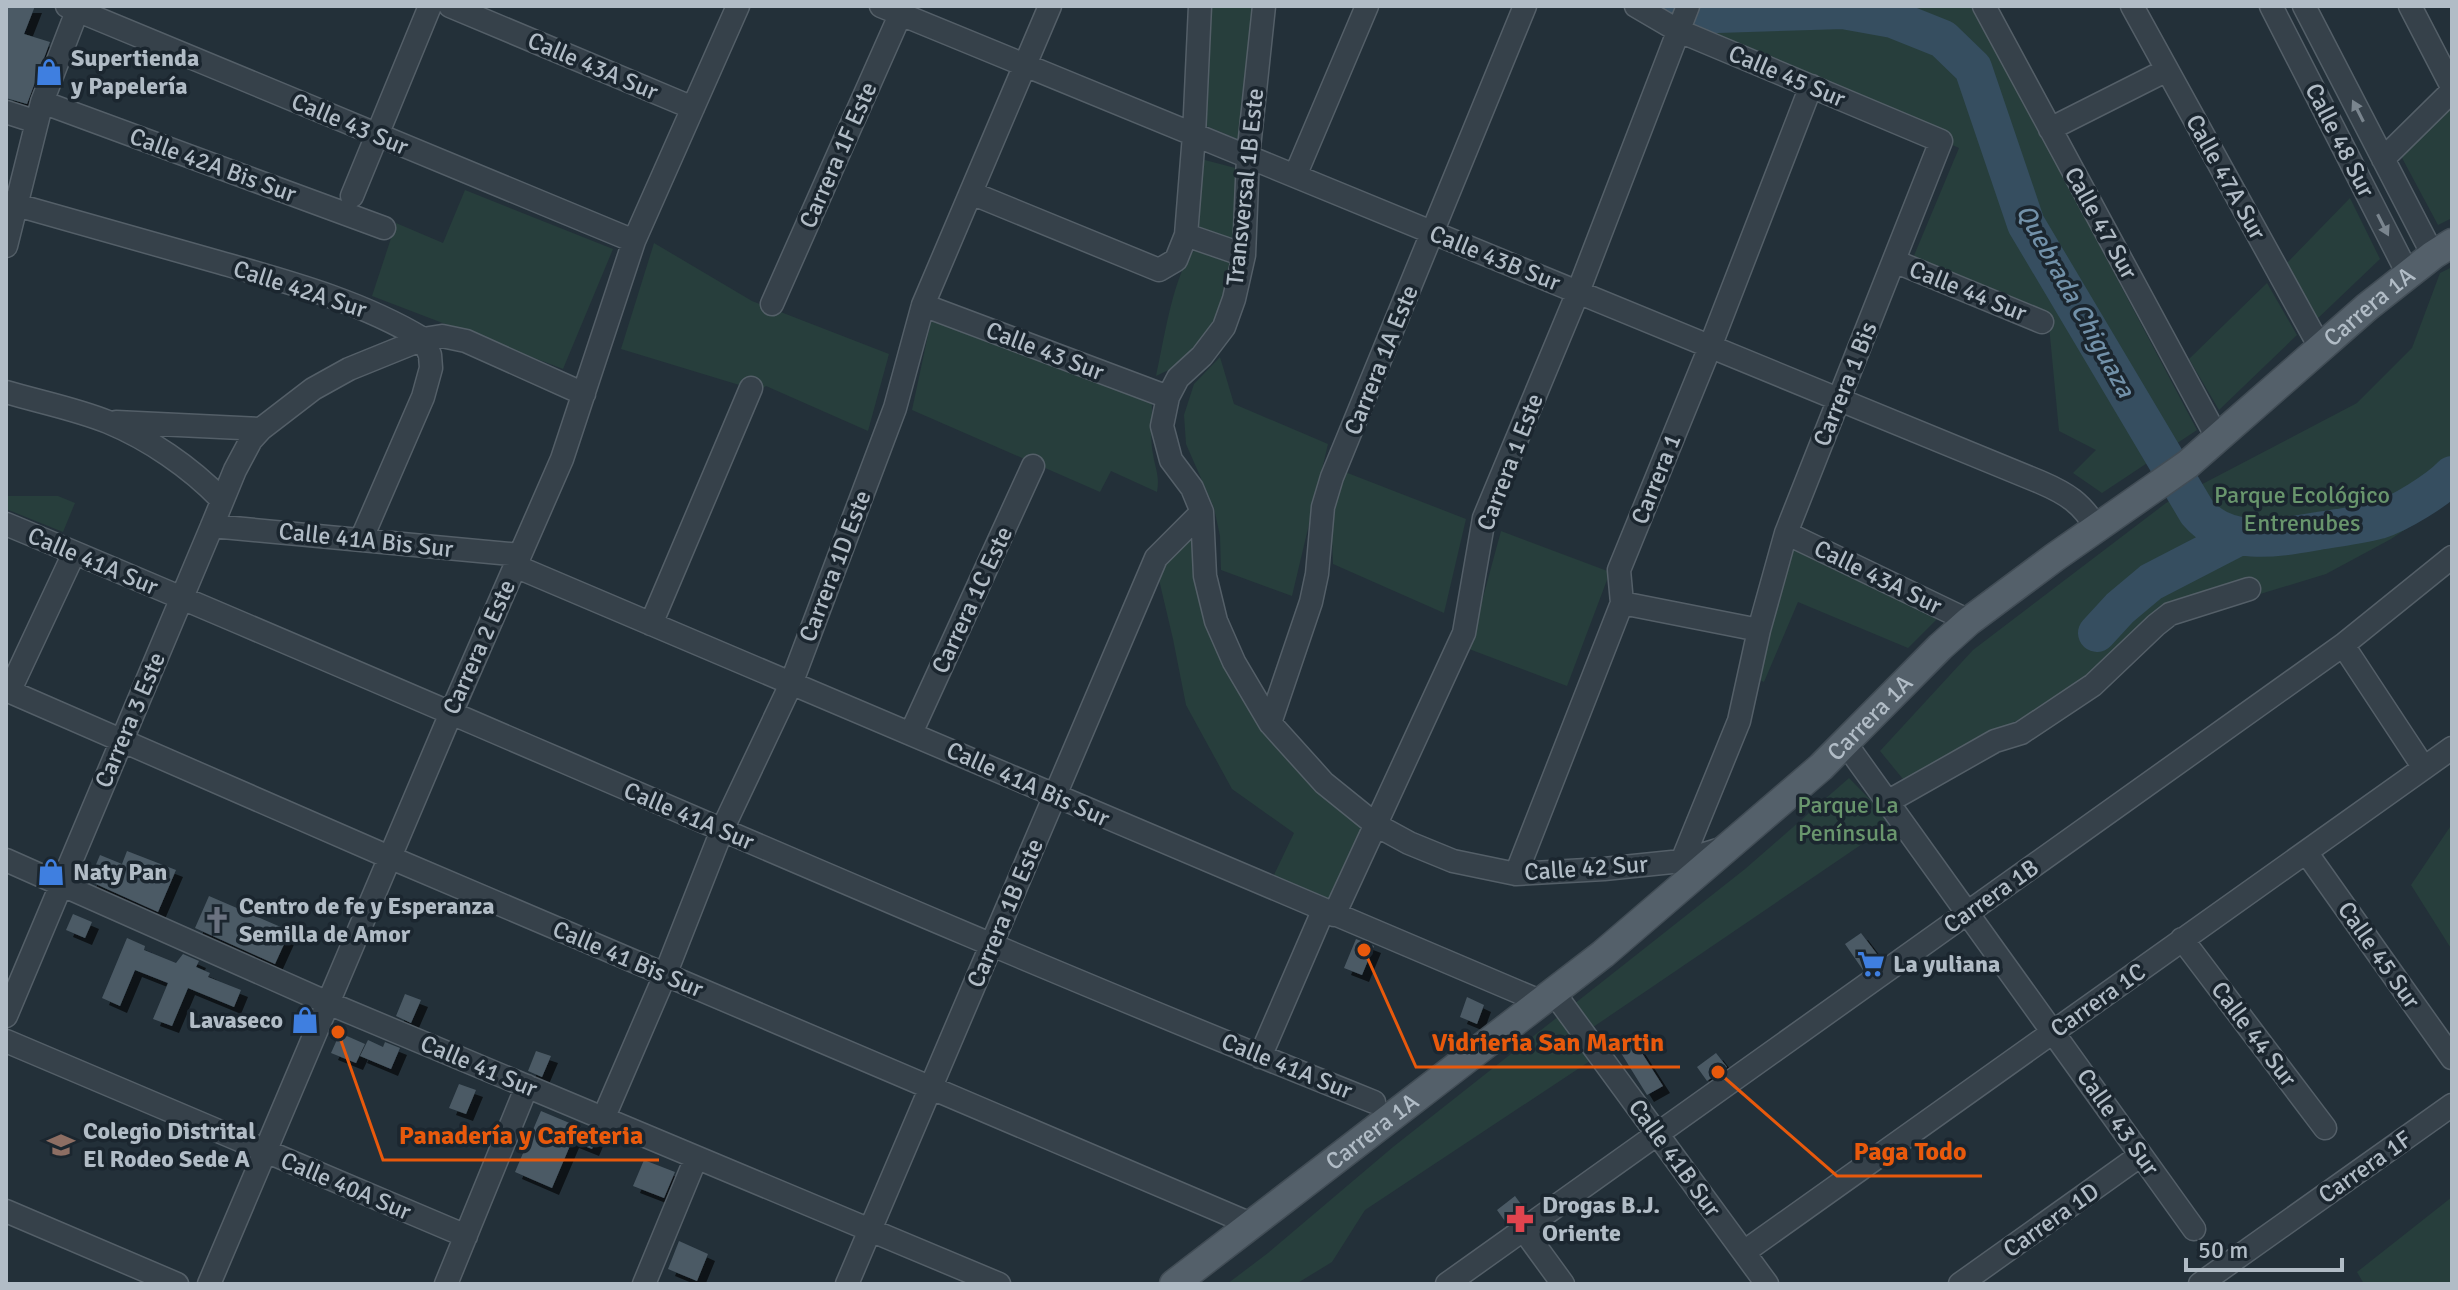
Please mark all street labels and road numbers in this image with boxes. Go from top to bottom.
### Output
street label: Calle 43A Sur [523,25,663,107]
street label: Calle 45 Sur [1724,38,1850,114]
street label: Carrera 1F Este [792,77,884,233]
street label: Calle 48 Sur [2299,78,2382,202]
street label: Calle 43 Sur [287,86,413,162]
street label: Transversal 1B Este [1220,87,1270,287]
street label: Calle 47A Sur [2179,109,2273,245]
street label: Calle 42A Bis Sur [125,121,301,209]
street label: Calle 47 Sur [2058,162,2144,285]
street label: Calle 43B Sur [1425,218,1565,298]
street label: Calle 42A Sur [229,253,371,325]
street label: Calle 44 Sur [1905,254,2031,328]
street label: Carrera 1A [2317,260,2421,353]
street label: Carrera 1A Este [1337,281,1425,439]
street label: Calle 43 Sur [982,315,1108,387]
street label: Carrera 1 Bis [1806,317,1884,451]
street label: Carrera 1 Este [1470,389,1550,535]
street label: Carrera 1 [1624,429,1688,529]
street label: Carrera 1D Este [792,486,878,646]
street label: Calle 41A Bis Sur [277,516,455,564]
street label: Calle 41A Sur [23,520,163,602]
street label: Carrera 1C Este [925,522,1019,678]
street label: Calle 43A Sur [1809,533,1947,621]
street label: Carrera 2 Este [436,575,522,719]
street label: Carrera 3 Este [88,648,172,792]
street label: Carrera 1A [1821,668,1919,767]
street label: Calle 41A Bis Sur [942,735,1114,833]
street label: Calle 41A Sur [619,775,759,857]
street label: Carrera 1B Este [960,834,1050,992]
street label: Calle 42 Sur [1523,849,1649,887]
street label: Carrera 1B [1938,852,2044,940]
street label: Calle 45 Sur [2331,896,2427,1014]
street label: Calle 41 Bis Sur [548,914,708,1004]
street label: Carrera 1C [2045,956,2151,1044]
street label: Calle 44 Sur [2205,976,2303,1093]
street label: Calle 41A Sur [1217,1026,1357,1106]
street label: Calle 41 Sur [416,1028,542,1104]
street label: Calle 43 Sur [2070,1063,2166,1181]
street label: Carrera 1A [1320,1086,1425,1177]
street label: Calle 41B Sur [1622,1093,1728,1223]
street label: Carrera 1F [2312,1124,2418,1210]
street label: Calle 40A Sur [276,1145,416,1227]
street label: Carrera 1D [1997,1176,2105,1264]

